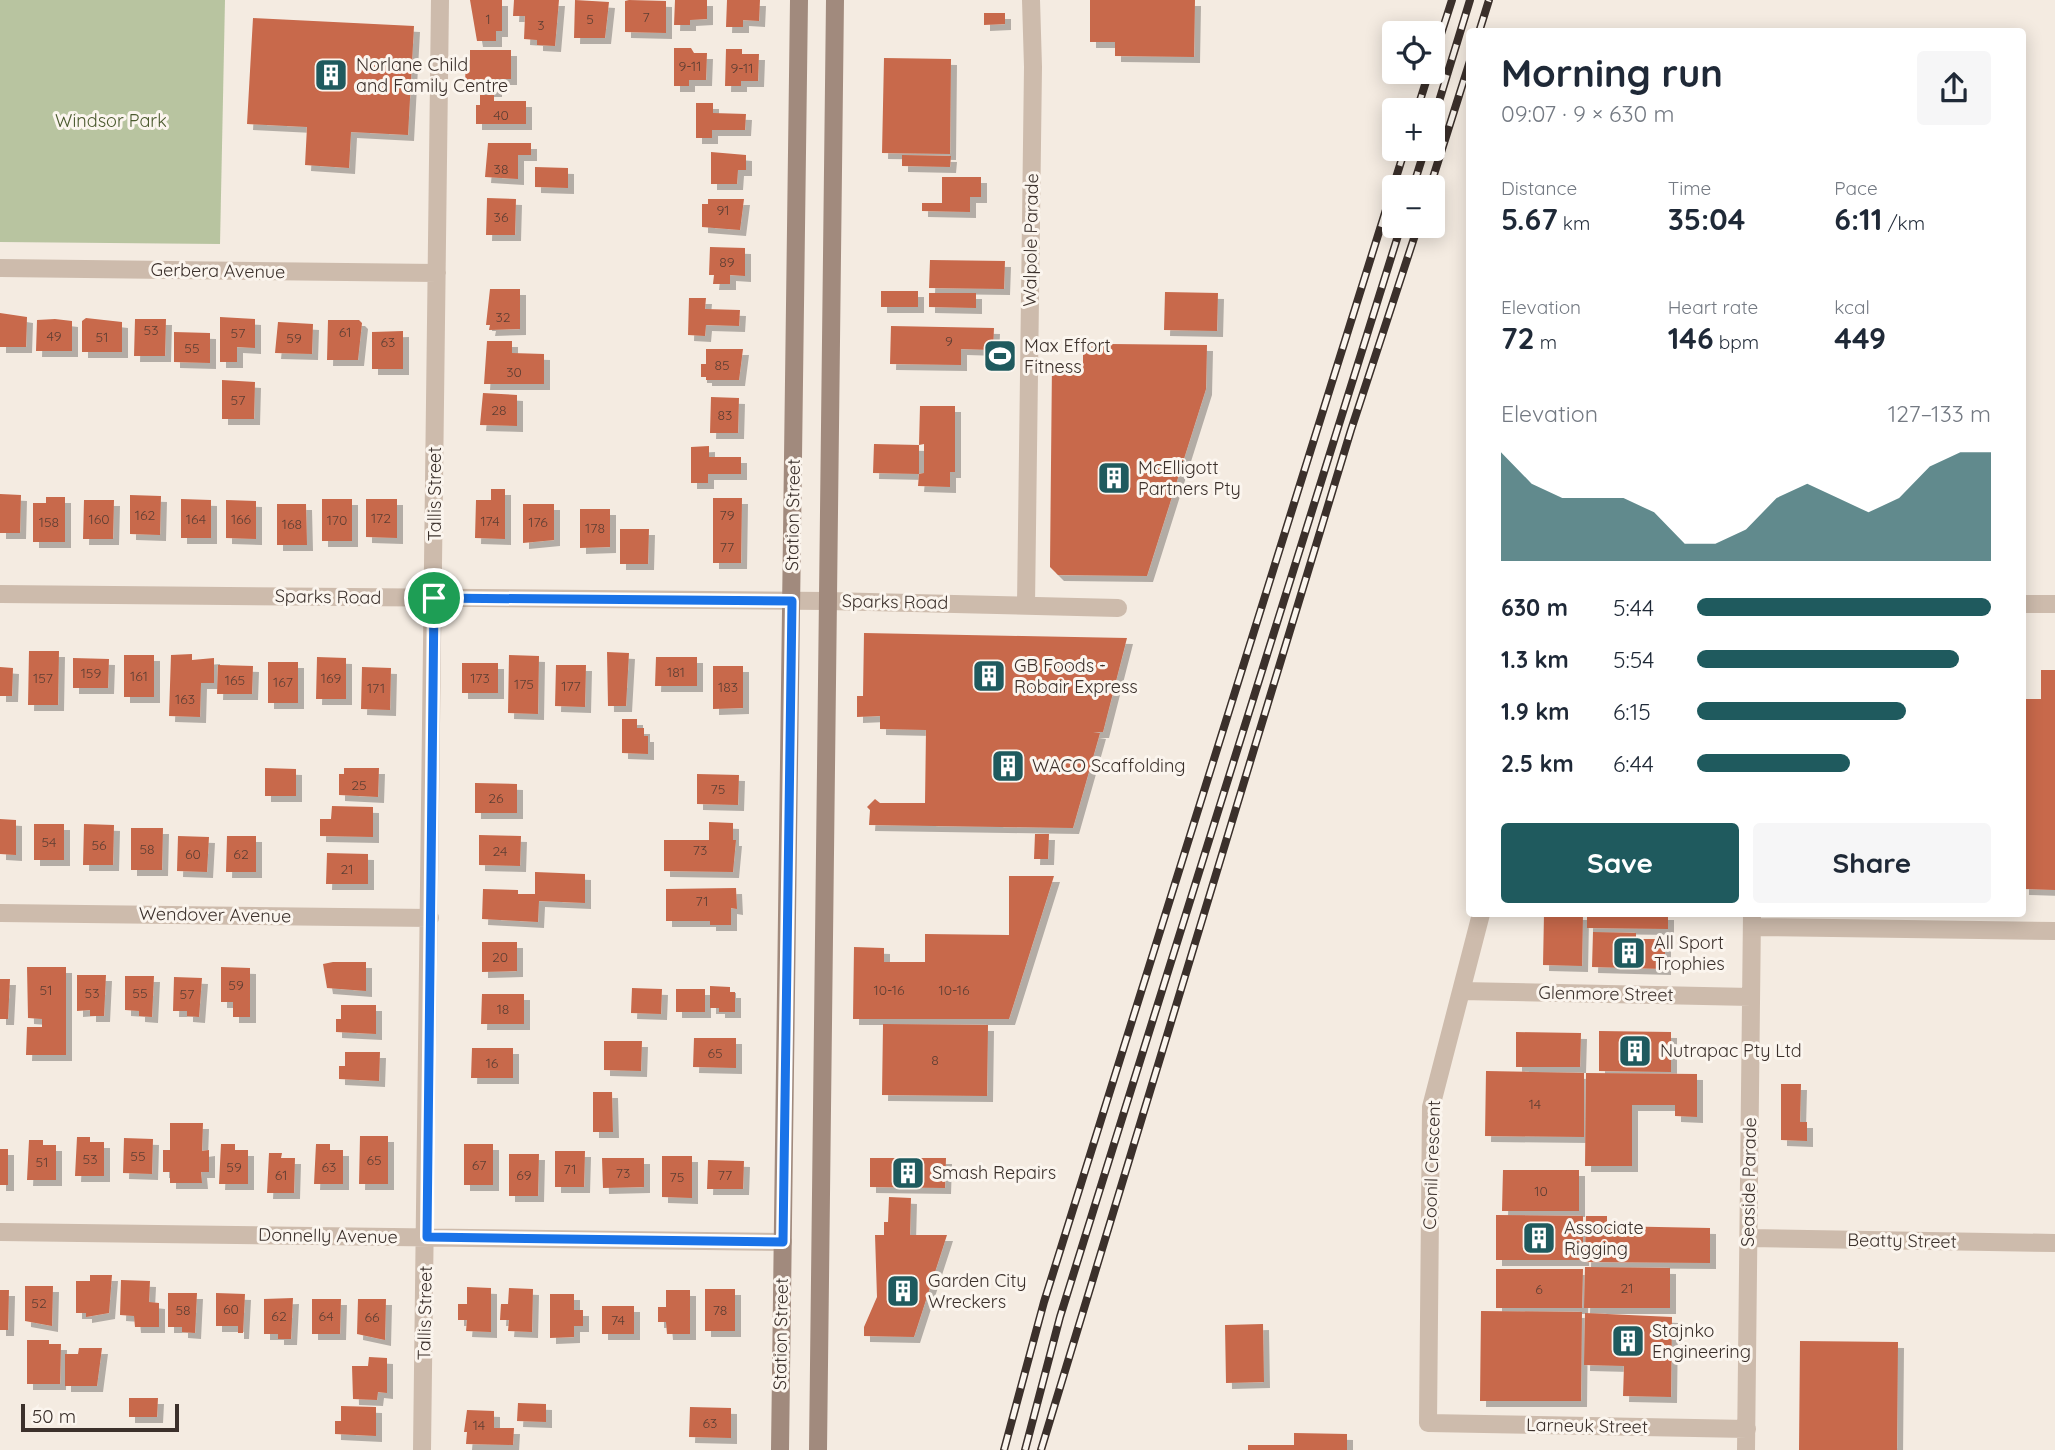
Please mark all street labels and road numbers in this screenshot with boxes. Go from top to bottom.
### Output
street label: Walpole Parade [1018,173,1043,307]
street label: Gerbera Avenue [150,258,286,283]
street label: Tallis Street [423,447,446,541]
street label: Station Street [780,459,805,571]
street label: Sparks Road [275,584,381,609]
street label: Sparks Road [842,589,948,614]
street label: Wendover Avenue [139,902,291,927]
street label: Glenmore Street [1538,981,1674,1006]
street label: Coonil Crescent [1418,1100,1445,1230]
street label: Seaside Parade [1736,1117,1761,1247]
street label: Donnelly Avenue [258,1223,398,1248]
street label: Beatty Street [1847,1228,1957,1253]
street label: Tallis Street [412,1265,437,1361]
street label: Station Street [768,1278,793,1390]
street label: Larneuk Street [1526,1413,1648,1438]

